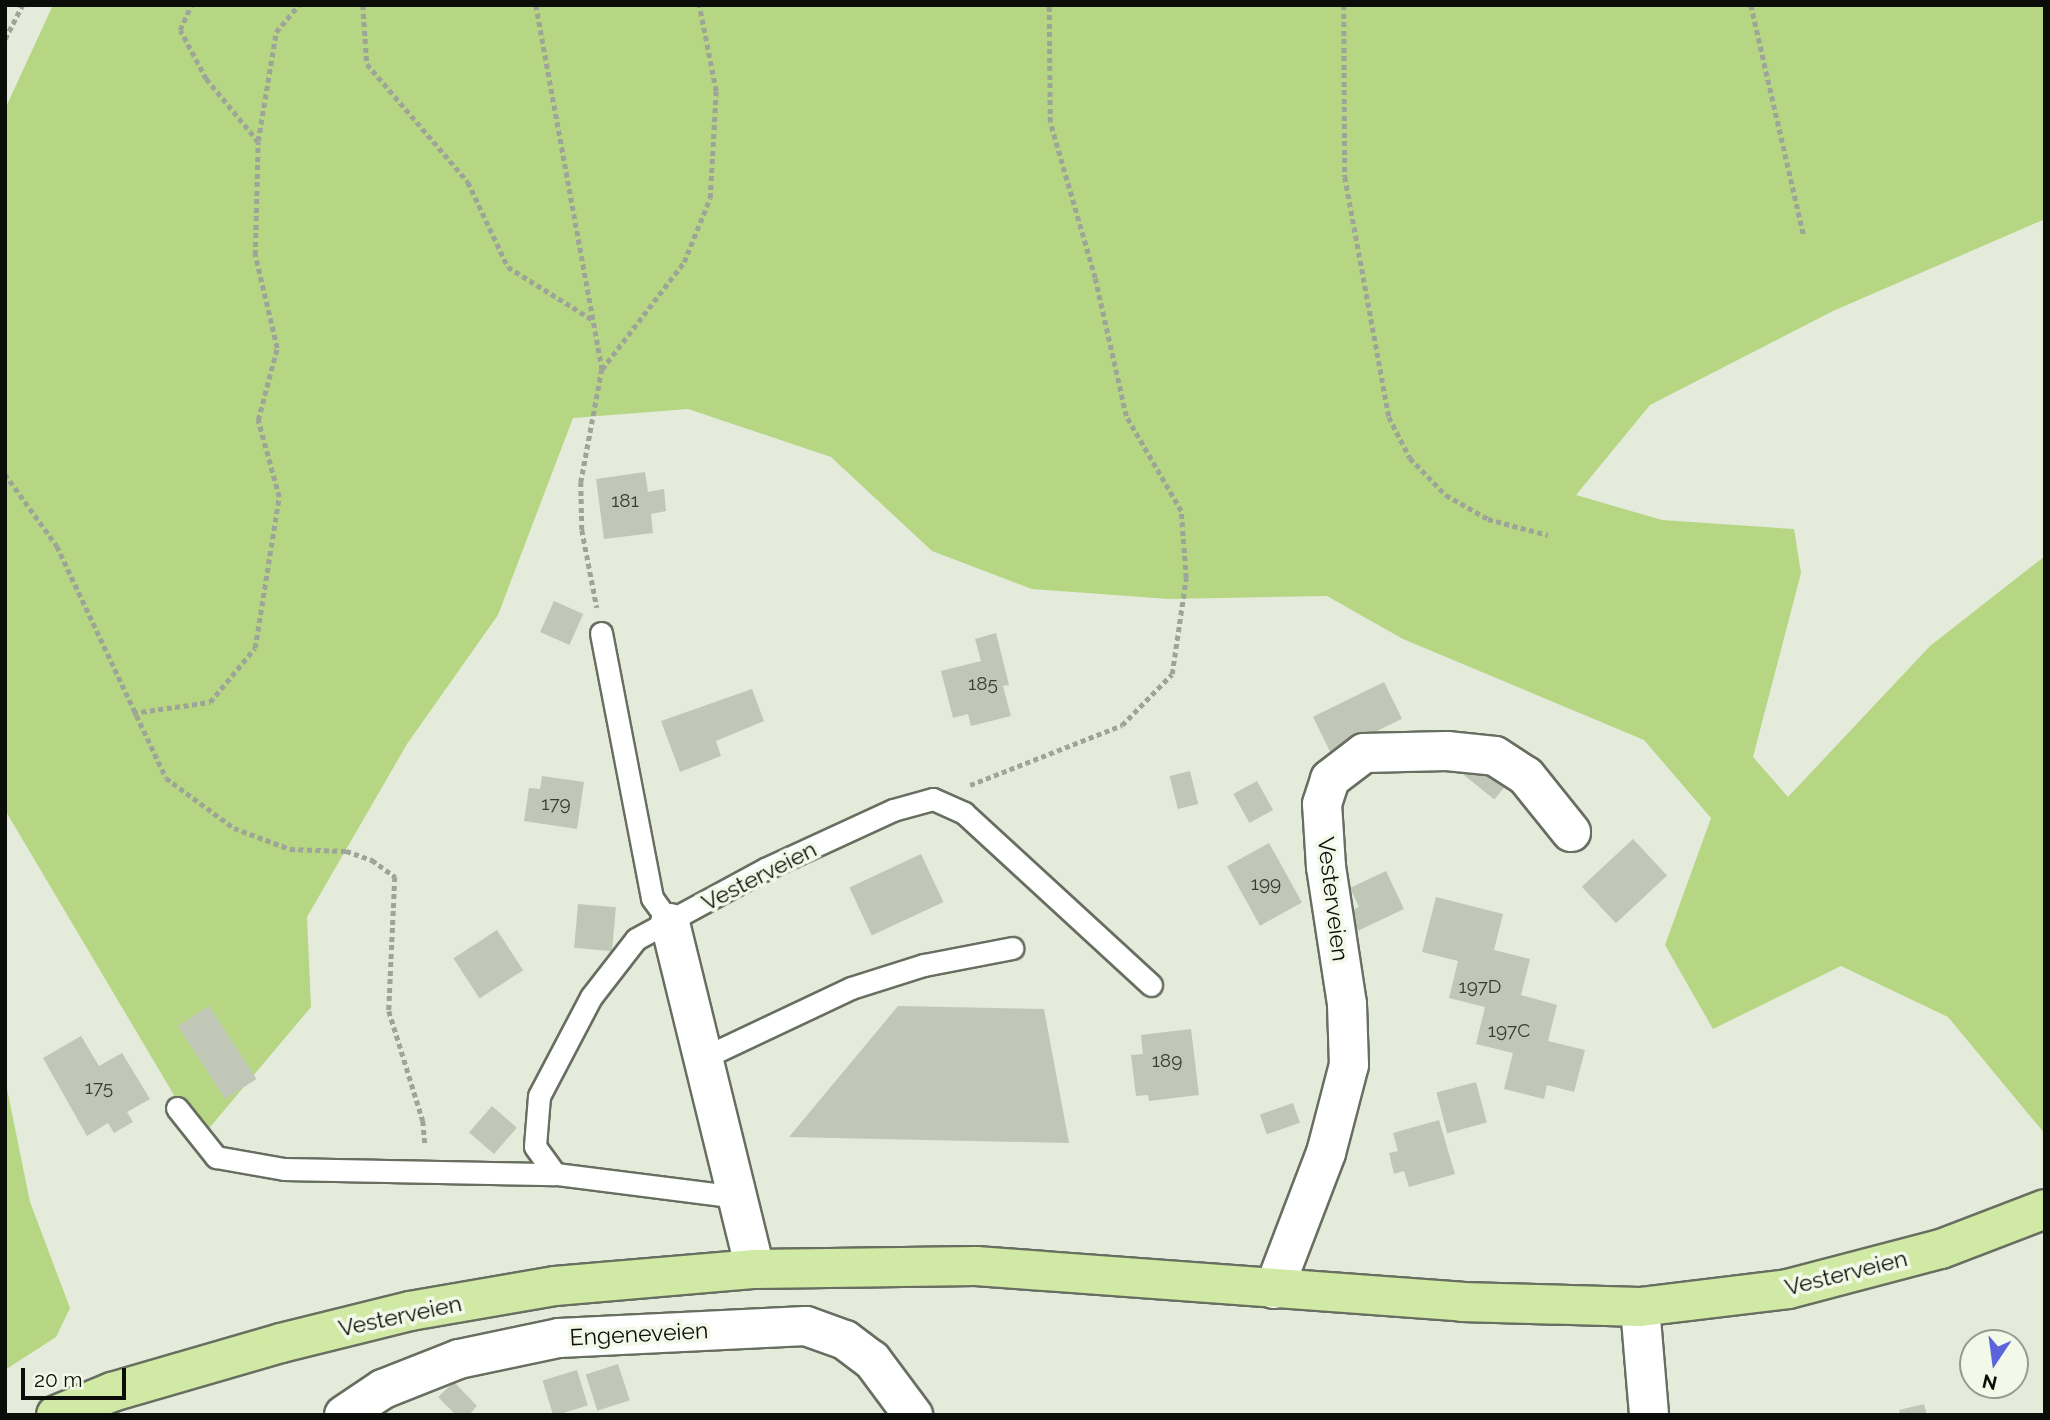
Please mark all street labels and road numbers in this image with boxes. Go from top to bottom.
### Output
street label: Vesterveien [697,835,821,917]
street label: Vesterveien [1312,835,1354,963]
street label: Vesterveien [1782,1244,1910,1302]
street label: Vesterveien [336,1290,464,1342]
street label: Engeneveien [569,1317,709,1351]

